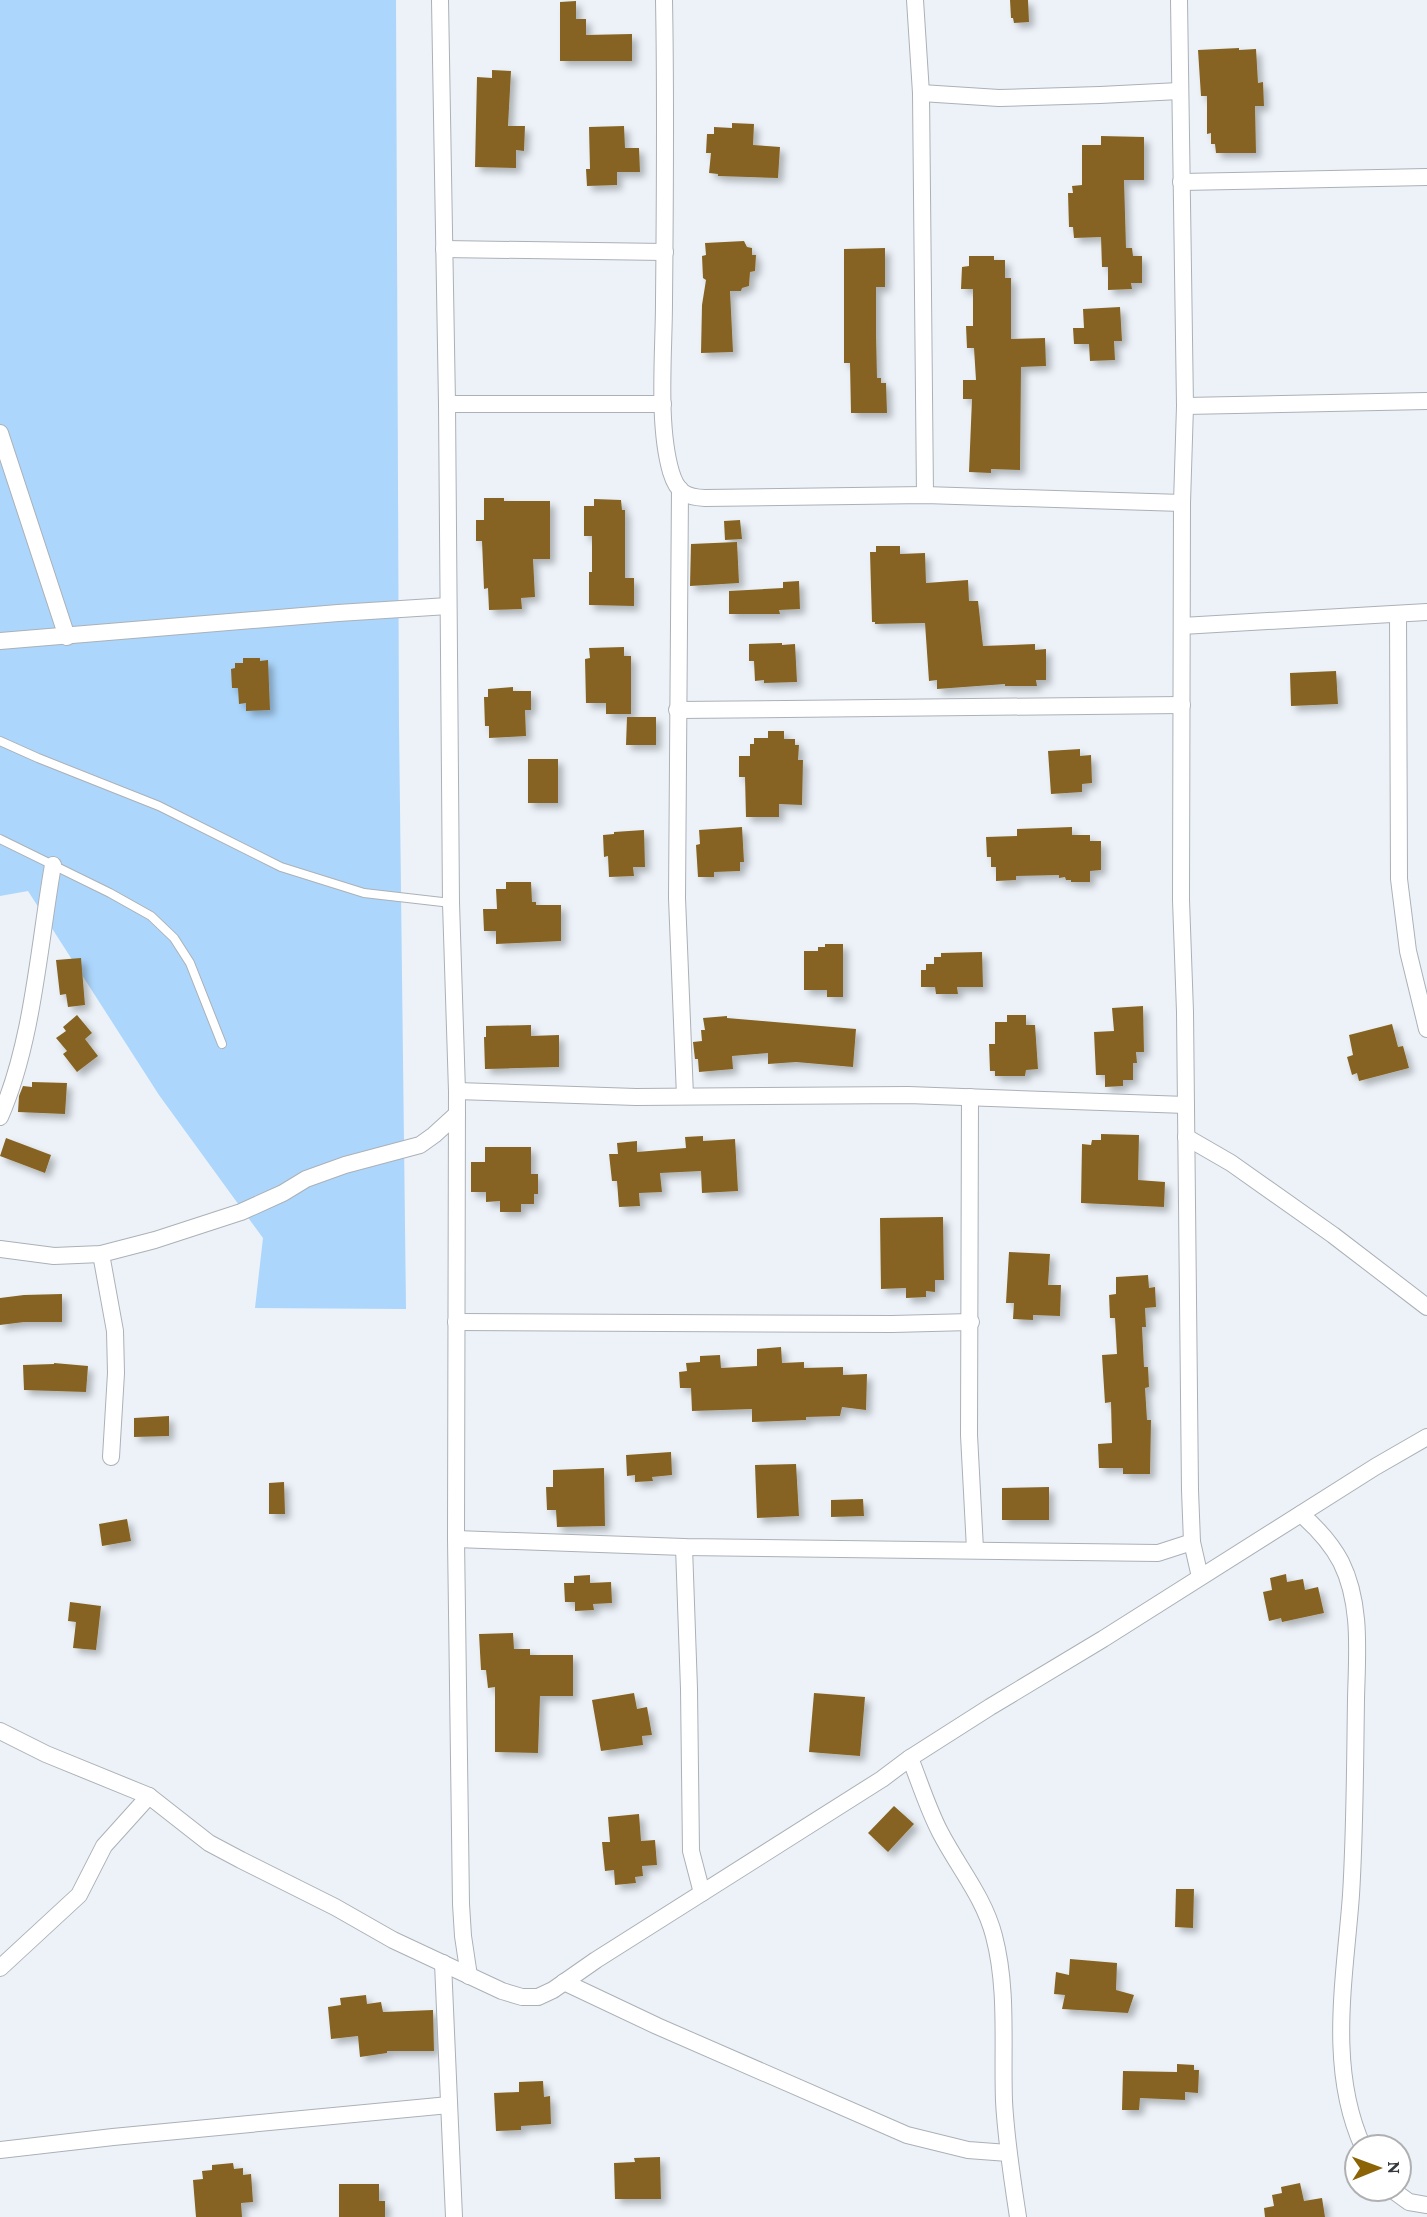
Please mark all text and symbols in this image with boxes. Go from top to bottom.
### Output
north arrow [1343,2133,1413,2203]
text: N [1384,2161,1405,2174]

